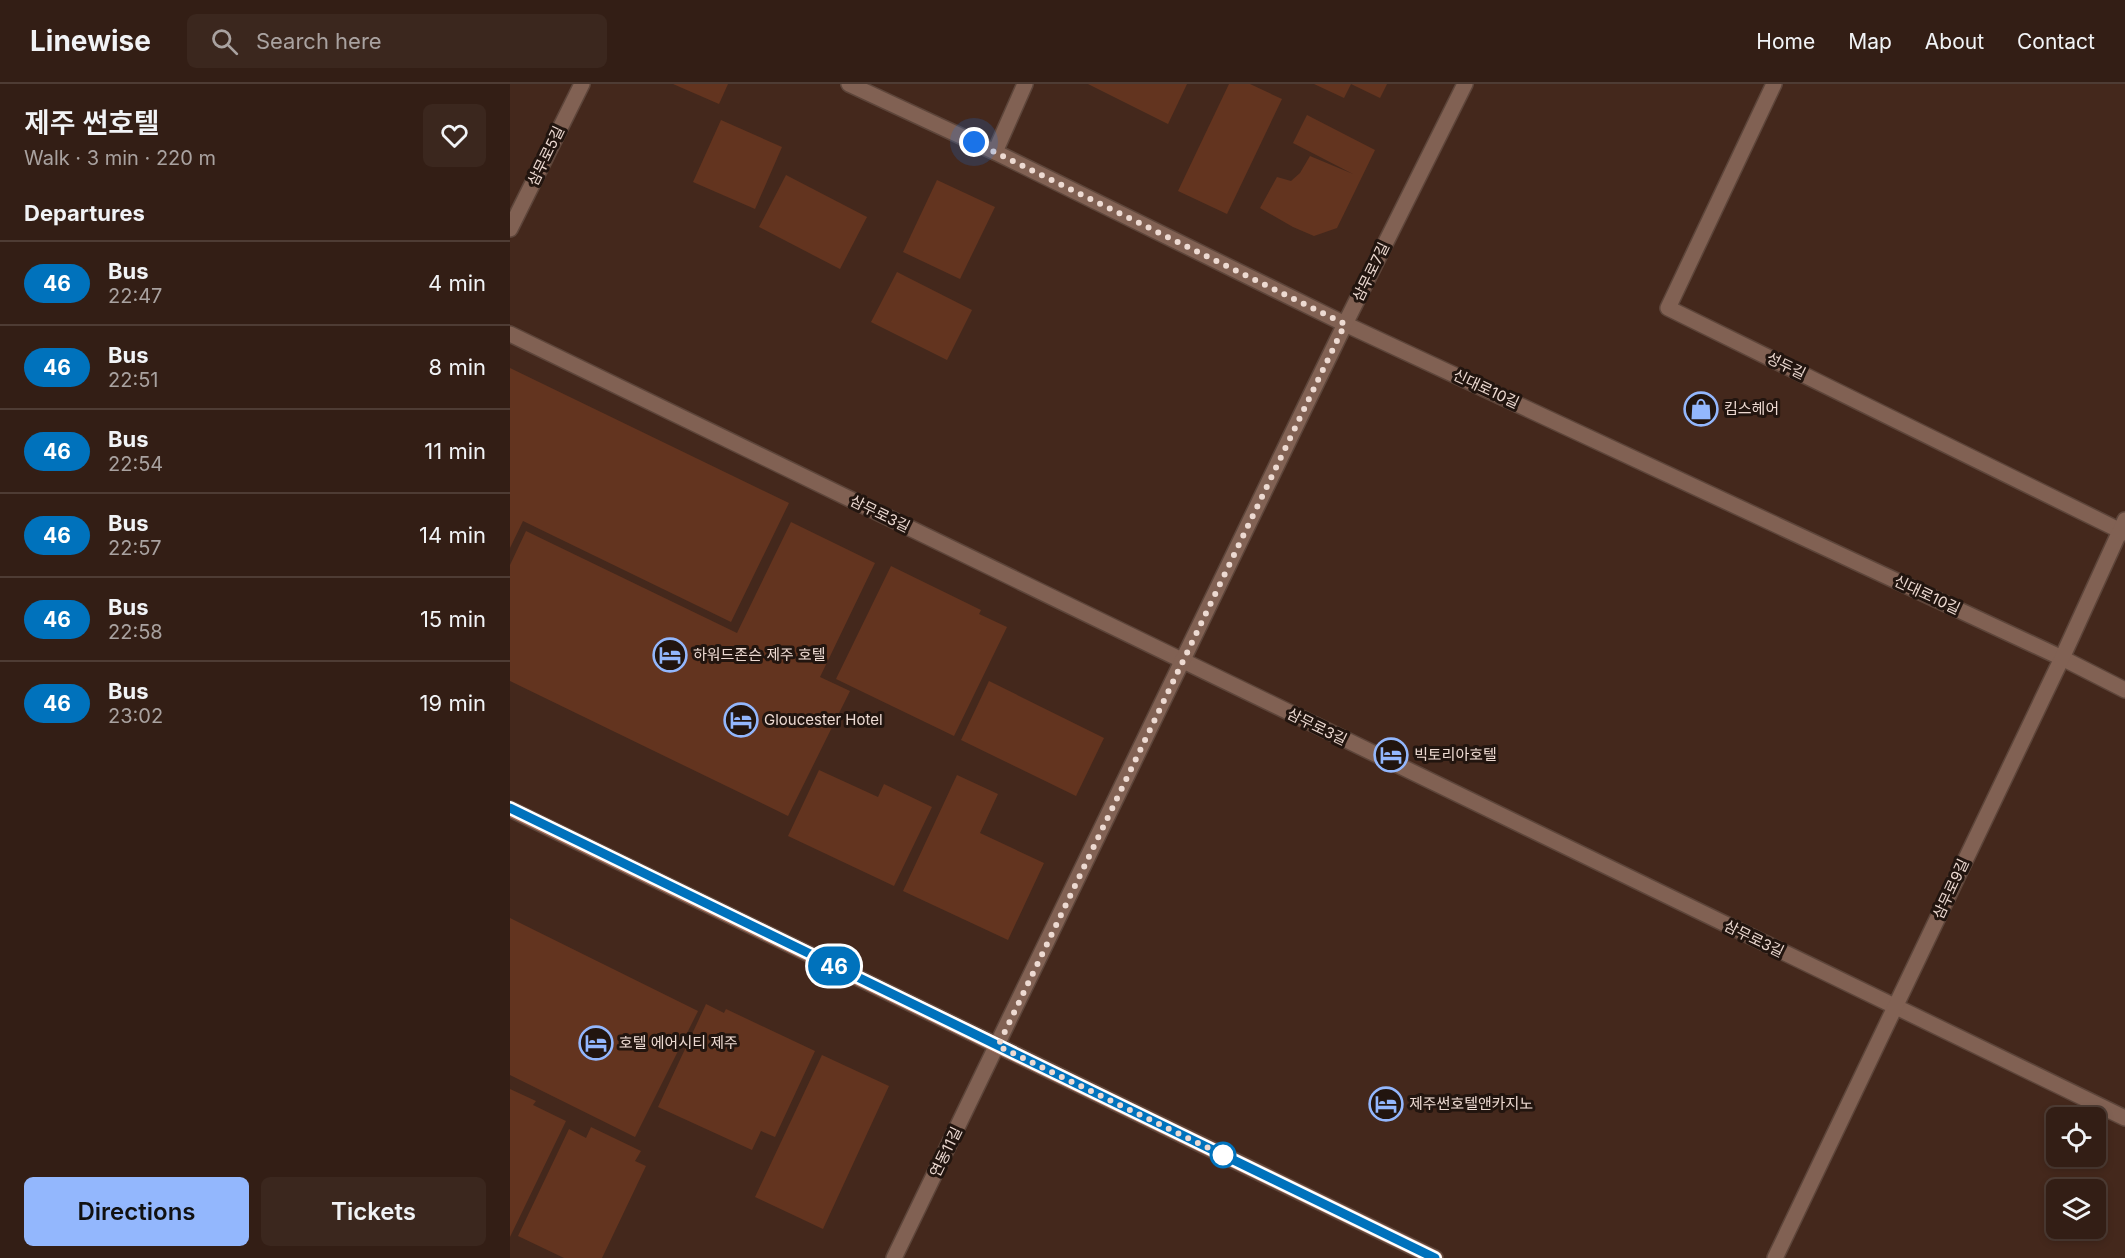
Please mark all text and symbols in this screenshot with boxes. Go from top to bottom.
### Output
search box [187,14,607,68]
text: Linewise [30,24,151,58]
icon: search [208,25,241,58]
text: Search here [256,28,382,54]
text: Home [1756,29,1815,54]
text: Map [1848,29,1892,54]
text: About [1925,29,1984,54]
text: Contact [2017,29,2095,54]
button: heart [423,104,486,167]
text: 제주 썬호텔 [24,106,160,140]
street label: 삼무로5길 [523,123,568,189]
your location [959,127,989,157]
text: Walk · 3 min · 220 m [24,146,216,170]
text: Departures [24,200,145,226]
street label: 삼무로7길 [1348,239,1393,305]
text: Bus [108,258,149,284]
text: 4 min [428,270,486,296]
text: 46 [43,271,71,296]
text: 22:47 [108,284,162,308]
text: Bus [108,342,149,368]
street label: 성두길 [1763,348,1809,383]
text: 8 min [429,354,486,380]
text: 46 [43,355,71,380]
street label: 신대로10길 [1450,365,1522,412]
text: 22:51 [108,368,158,392]
shop icon: 킴스헤어 [1683,391,1719,427]
place label: 킴스헤어 [1724,399,1779,418]
text: Bus [108,426,149,452]
text: 11 min [424,438,486,464]
text: 46 [43,439,71,464]
text: 22:54 [108,452,163,476]
street label: 삼무로3길 [847,491,913,536]
text: Bus [108,510,149,536]
text: 14 min [419,522,486,548]
text: 46 [43,523,71,548]
text: 22:57 [108,536,162,560]
street label: 신대로10길 [1891,571,1963,618]
text: Bus [108,594,149,620]
text: 15 min [420,606,486,632]
text: 46 [43,607,71,632]
text: 22:58 [108,620,163,644]
hotel icon: 하워드존슨 제주 호텔 [652,637,688,673]
place label: 하워드존슨 제주 호텔 [693,645,826,664]
text: Bus [108,678,149,704]
text: 19 min [420,690,486,716]
text: 46 [43,691,71,716]
hotel icon: Gloucester Hotel [723,702,759,738]
text: 23:02 [108,704,163,728]
street label: 삼무로3길 [1284,704,1350,749]
place label: Gloucester Hotel [764,710,883,729]
hotel icon: 빅토리아호텔 [1373,737,1409,773]
place label: 빅토리아호텔 [1414,745,1497,764]
street label: 삼무로9길 [1928,856,1973,922]
street label: 삼무로3길 [1721,916,1787,961]
line badge: 46 [807,946,861,986]
text: 46 [820,954,848,979]
hotel icon: 호텔 에어시티 제주 [578,1025,614,1061]
place label: 호텔 에어시티 제주 [619,1033,738,1052]
hotel icon: 제주썬호텔앤카지노 [1368,1086,1404,1122]
place label: 제주썬호텔앤카지노 [1409,1094,1533,1113]
map controls [2046,1107,2106,1239]
button: locate [2046,1107,2106,1167]
street label: 연동11길 [925,1124,966,1180]
unlabelled marker [1210,1142,1236,1168]
button: Directions [24,1177,249,1246]
button: Tickets [261,1177,486,1246]
button: layers [2046,1179,2106,1239]

